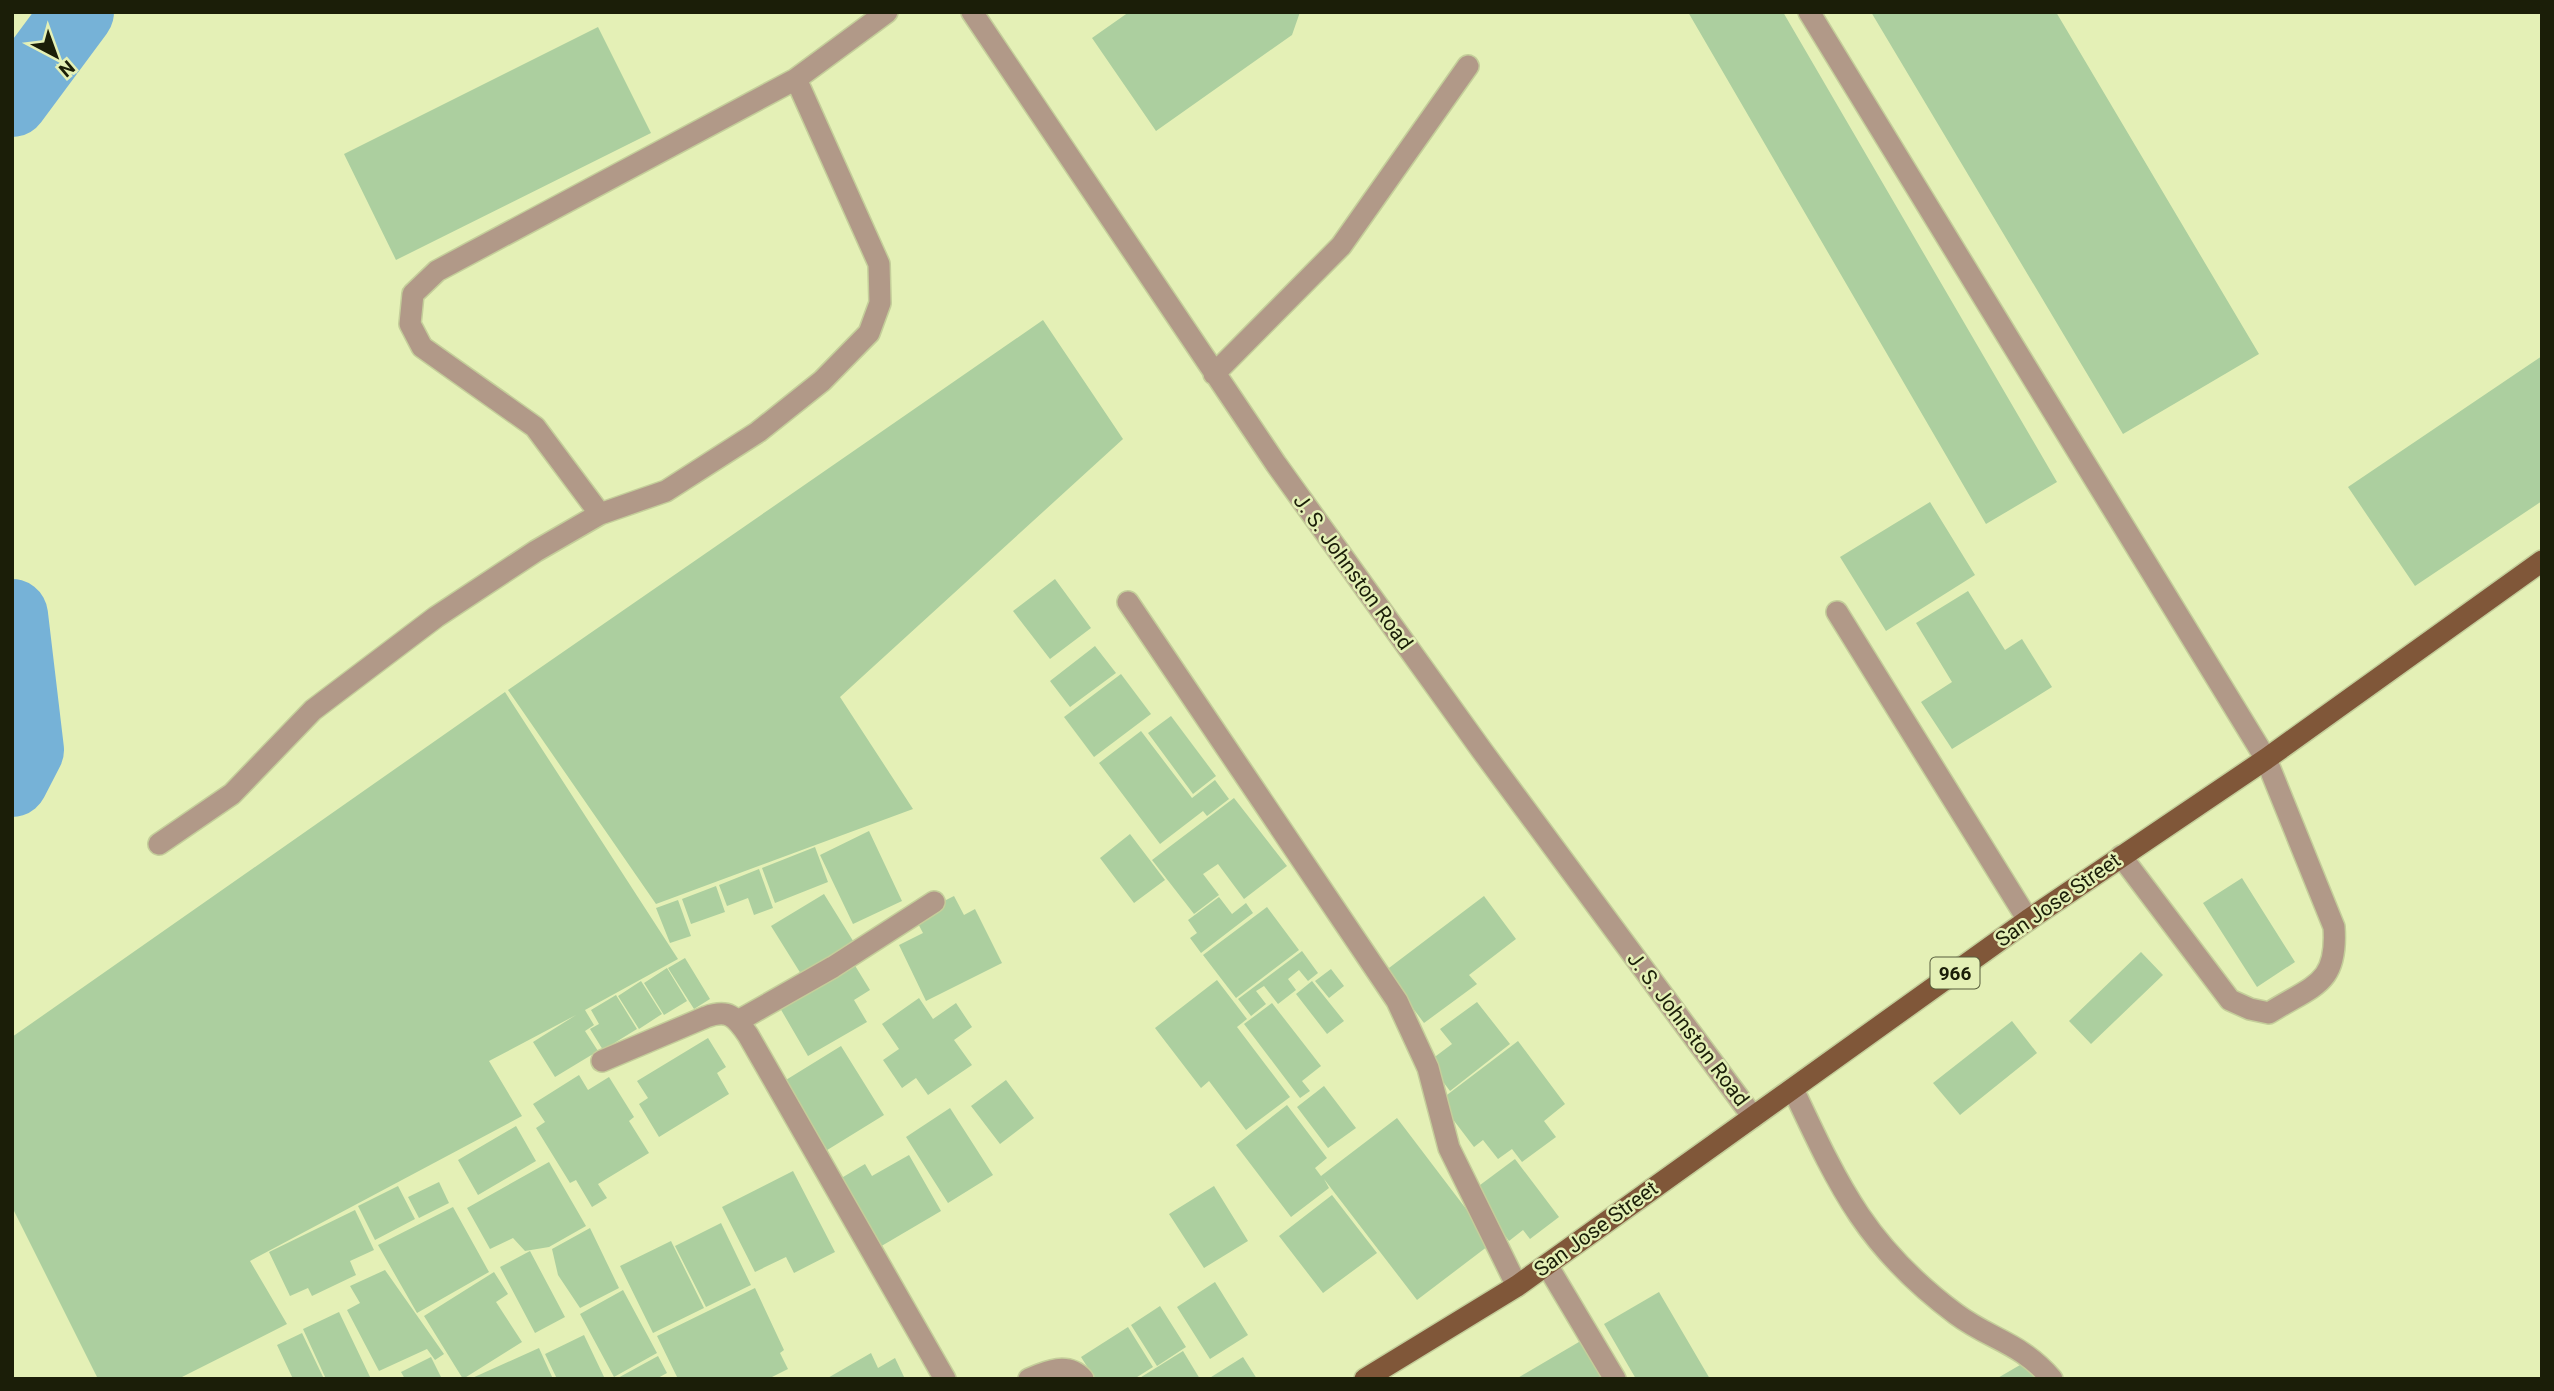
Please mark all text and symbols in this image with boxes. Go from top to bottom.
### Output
north arrow [21,21,91,91]
text: N [54,55,79,82]
street label: J. S. Johnston Road [1288,489,1418,655]
street label: San Jose Street [1991,848,2125,952]
street label: J. S. Johnston Road [1622,947,1754,1111]
road number: 966 [1930,958,1980,988]
street label: San Jose Street [1530,1176,1663,1282]

